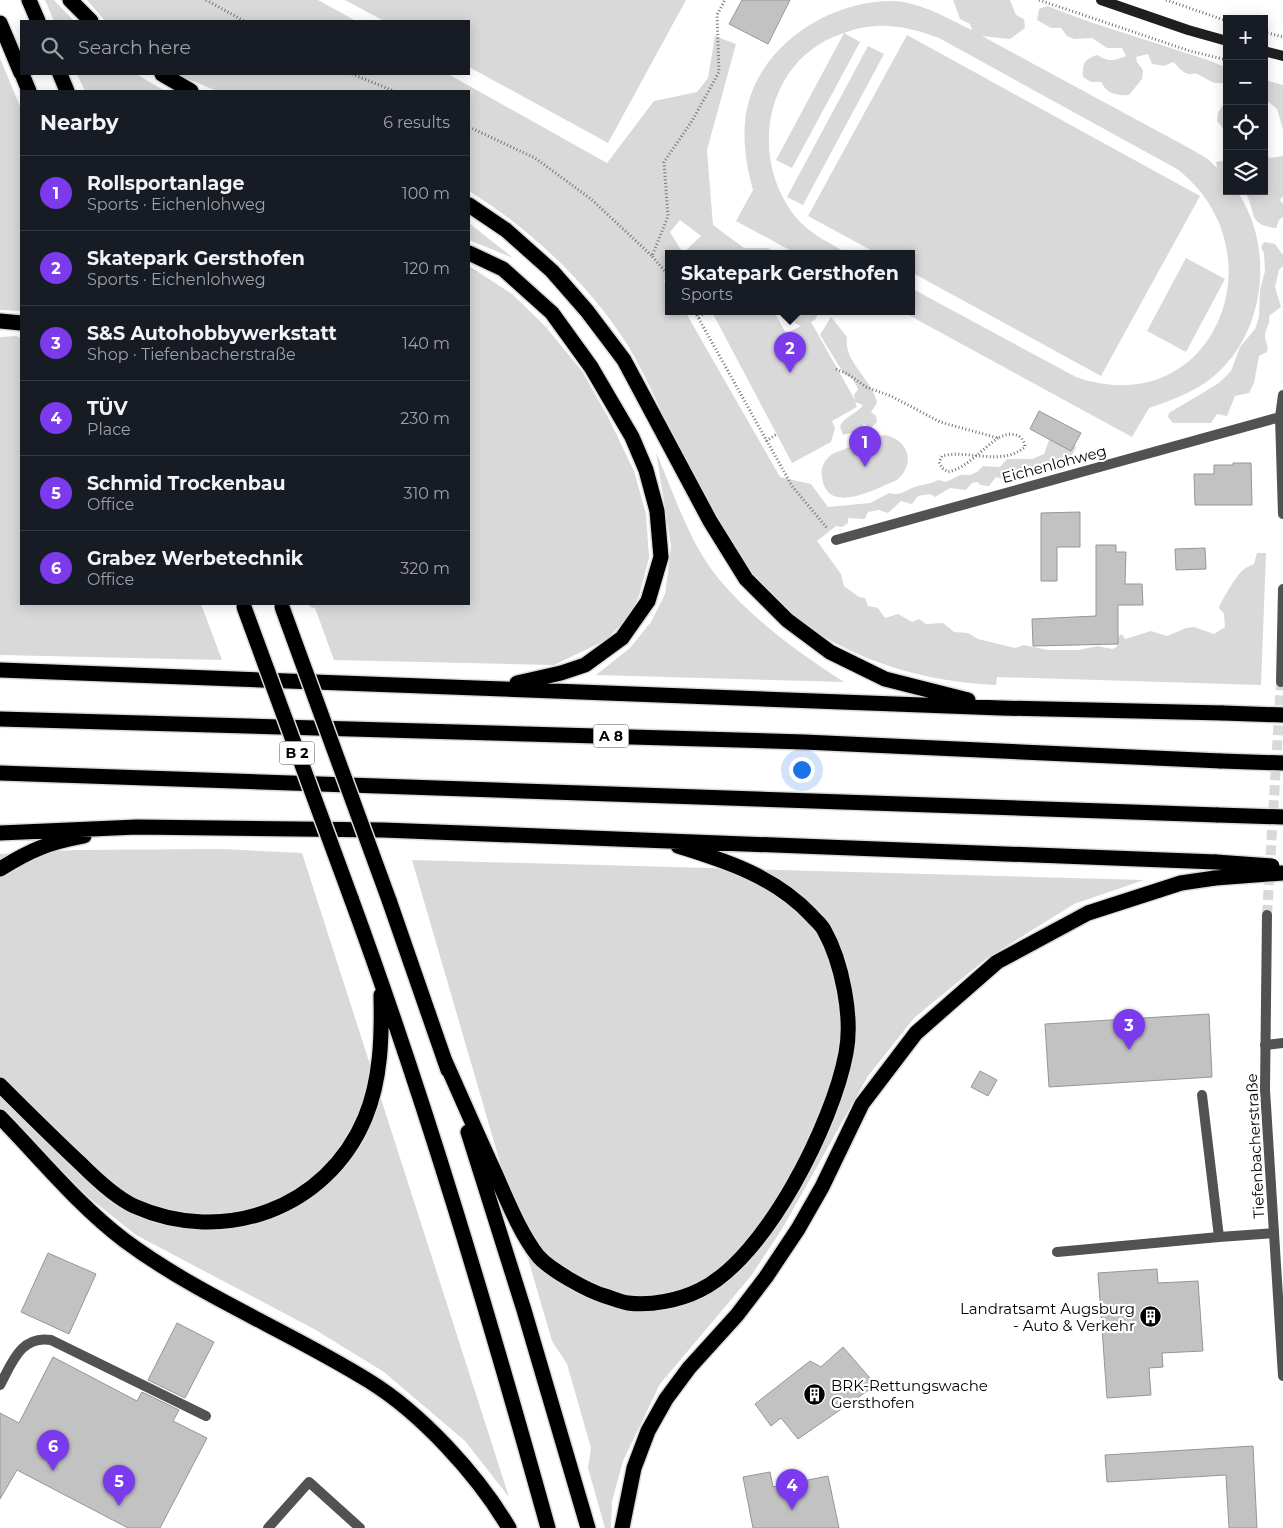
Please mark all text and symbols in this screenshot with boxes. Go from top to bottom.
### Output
map controls [1223,15,1268,195]
button: + [1223,15,1268,60]
search box [20,20,470,75]
icon: search [38,34,66,62]
text: Search here [78,36,191,59]
button: − [1223,60,1268,105]
button: locate [1223,105,1268,150]
text: Nearby [40,110,119,135]
text: 6 results [383,113,450,132]
button: layers [1223,150,1268,195]
text: Rollsportanlage [87,172,245,195]
text: 1 [53,184,59,203]
text: 100 m [402,184,450,203]
text: Sports · Eichenlohweg [87,195,266,214]
text: Skatepark Gersthofen [87,247,305,270]
popup [665,250,915,315]
text: 2 [51,259,61,278]
text: 120 m [403,259,450,278]
text: Skatepark Gersthofen [681,262,899,285]
text: Sports · Eichenlohweg [87,270,266,289]
text: Sports [681,285,733,304]
text: S&S Autohobbywerkstatt [87,322,337,345]
pin: 2 [774,332,806,373]
text: 3 [51,334,61,353]
text: 140 m [402,334,450,353]
text: Shop · Tiefenbacherstraße [87,345,296,364]
text: TÜV [87,397,128,420]
text: 4 [50,409,62,428]
text: 230 m [400,409,450,428]
text: Place [87,420,131,439]
pin: 1 [849,426,881,467]
street label: Eichenlohweg [1000,441,1108,487]
text: Schmid Trockenbau [87,472,286,495]
text: 5 [51,484,61,503]
text: 310 m [403,484,450,503]
text: Office [87,495,134,514]
text: Grabez Werbetechnik [87,547,303,570]
text: 6 [51,559,61,578]
text: 320 m [400,559,450,578]
text: Office [87,570,134,589]
road number: A 8 [594,724,628,748]
road number: B 2 [280,741,314,764]
your location [789,757,815,783]
pin: 3 [1113,1009,1145,1050]
street label: Tiefenbacherstraße [1242,1073,1268,1219]
place label: Landratsamt Augsburg - Auto & Verkehr [960,1299,1135,1335]
building icon: Landratsamt Augsburg - Auto & Verkehr [1139,1305,1163,1329]
place label: BRK-Rettungswache Gersthofen [831,1376,988,1412]
building icon: BRK-Rettungswache Gersthofen [803,1382,827,1406]
pin: 6 [37,1430,69,1471]
pin: 5 [103,1465,135,1506]
pin: 4 [776,1469,808,1510]

